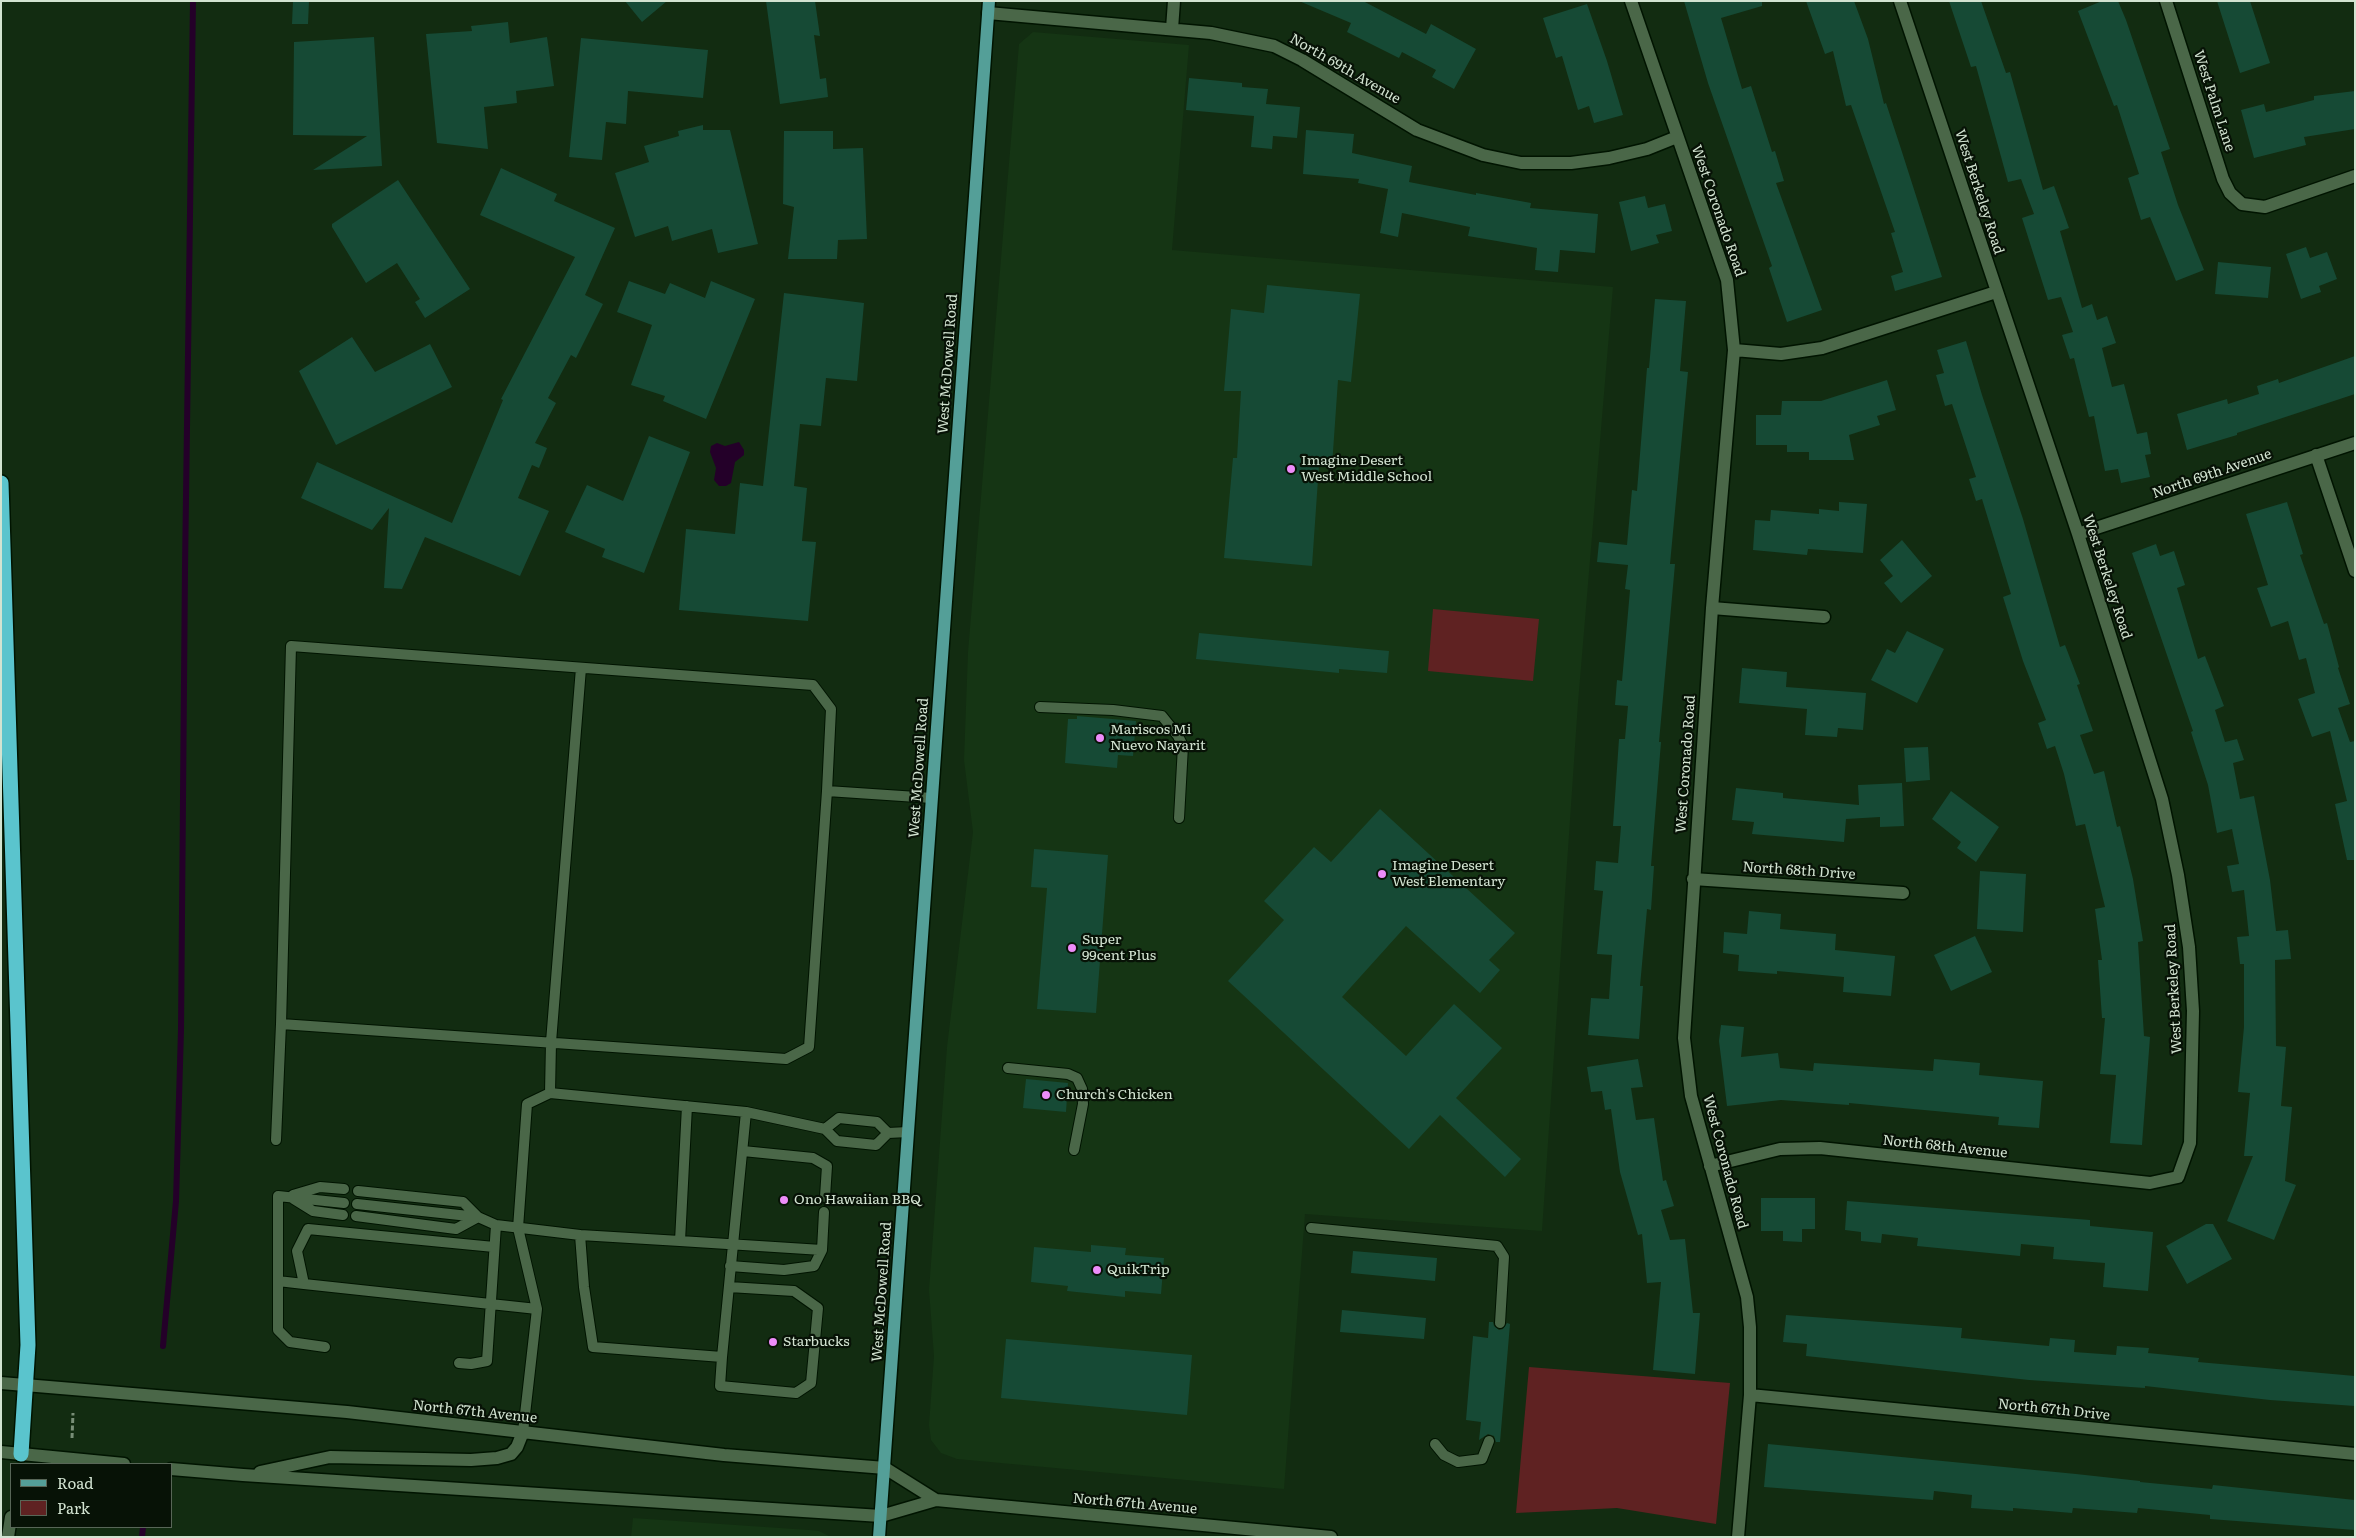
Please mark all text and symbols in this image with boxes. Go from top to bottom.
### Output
street label: North 69th Avenue [1287,30,1403,108]
street label: West Palm Lane [2190,48,2238,154]
street label: West Berkeley Road [1951,127,2007,257]
street label: West Coronado Road [1688,143,1748,279]
street label: West McDowell Road [935,293,961,435]
street label: North 69th Avenue [2150,446,2274,502]
place label: Imagine Desert West Middle School [1301,453,1432,486]
marker: Imagine Desert West Middle School [1285,463,1297,475]
street label: West Berkeley Road [2079,512,2135,642]
street label: West Coronado Road [1673,694,1699,834]
street label: West McDowell Road [906,697,932,839]
place label: Mariscos Mi Nuevo Nayarit [1110,722,1206,754]
marker: Mariscos Mi Nuevo Nayarit [1094,732,1106,744]
place label: Imagine Desert West Elementary [1392,858,1505,890]
street label: North 68th Drive [1742,859,1856,883]
marker: Imagine Desert West Elementary [1376,868,1388,880]
street label: West Berkeley Road [2162,923,2186,1055]
place label: Super 99cent Plus [1082,932,1156,964]
marker: Super 99cent Plus [1066,942,1078,954]
place label: Church's Chicken [1056,1087,1173,1103]
marker: Church's Chicken [1040,1089,1052,1101]
street label: West Coronado Road [1699,1093,1751,1231]
street label: North 68th Avenue [1882,1132,2008,1162]
place label: Ono Hawaiian BBQ [794,1192,921,1208]
marker: Ono Hawaiian BBQ [778,1194,790,1206]
street label: West McDowell Road [869,1221,895,1363]
place label: QuikTrip [1107,1262,1170,1278]
marker: QuikTrip [1091,1264,1103,1276]
place label: Starbucks [783,1334,850,1350]
marker: Starbucks [767,1336,779,1348]
street label: North 67th Drive [1997,1396,2111,1424]
street label: North 67th Avenue [412,1397,538,1427]
legend [10,1463,172,1528]
text: Road [57,1471,93,1494]
street label: North 67th Avenue [1072,1490,1198,1518]
text: Park [57,1496,90,1519]

